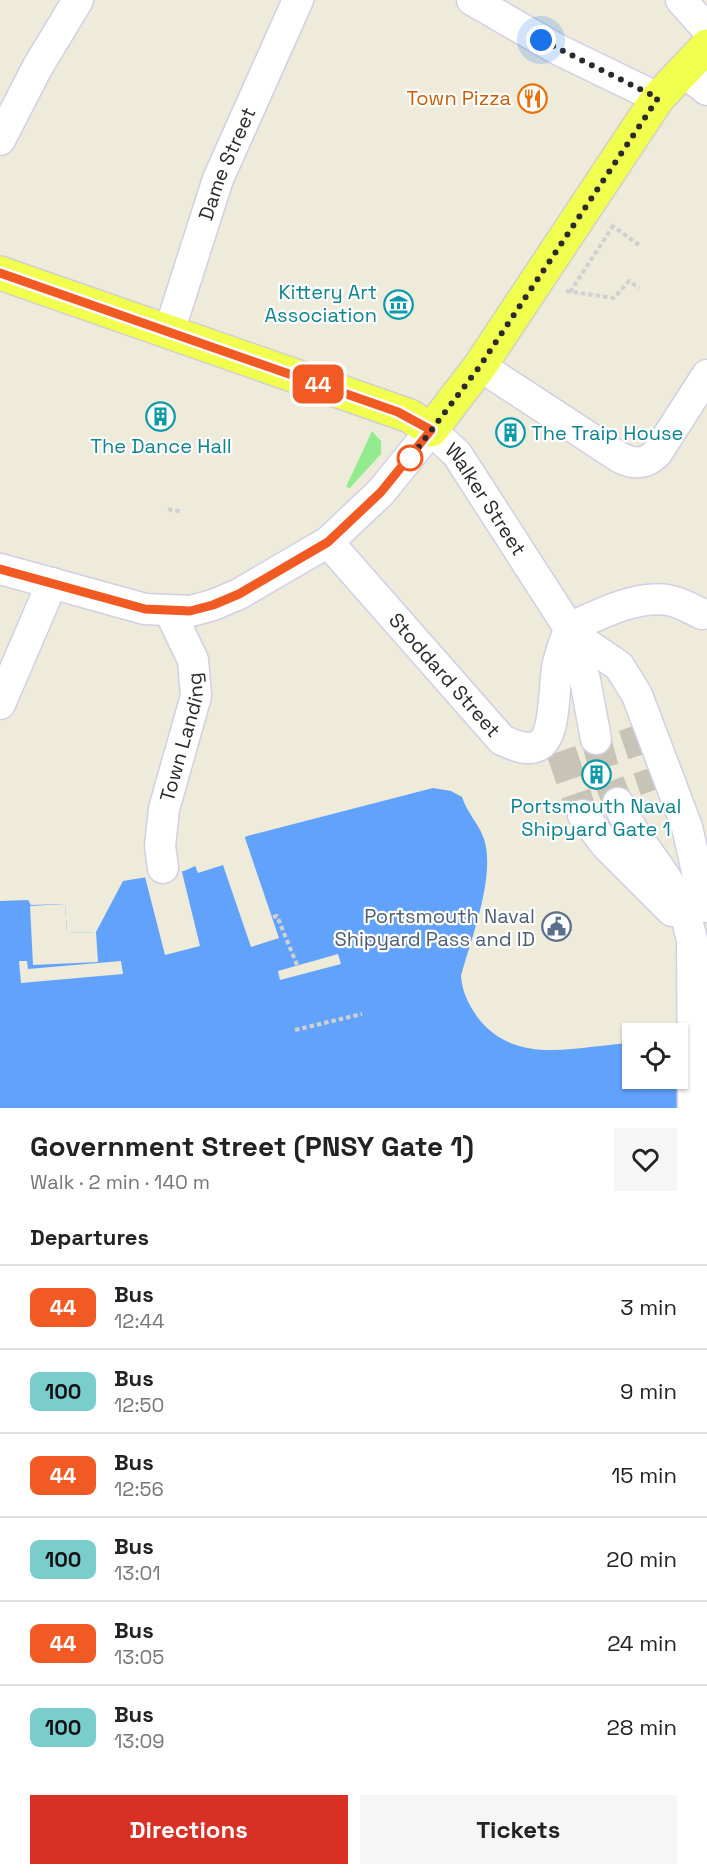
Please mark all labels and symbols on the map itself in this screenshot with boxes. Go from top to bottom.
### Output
your location [526,25,556,55]
restaurant icon: Town Pizza [516,82,548,114]
place label: Town Pizza [406,85,511,111]
street label: Dame Street [193,103,261,224]
place label: Kittery Art Association [265,279,377,328]
museum icon: Kittery Art Association [382,288,414,320]
line badge: 44 [291,364,345,404]
building icon: The Dance Hall [145,400,177,432]
building icon: The Traip House [494,417,526,449]
place label: The Traip House [531,420,683,446]
place label: The Dance Hall [90,433,232,459]
street label: Walker Street [440,437,532,561]
unlabelled marker [397,445,423,471]
street label: Stoddard Street [383,607,506,743]
street label: Town Landing [154,671,209,805]
building icon: Portsmouth Naval Shipyard Gate 1 [580,759,612,791]
place label: Portsmouth Naval Shipyard Gate 1 [511,793,681,842]
place label: Portsmouth Naval Shipyard Pass and ID [334,903,535,952]
public building icon: Portsmouth Naval Shipyard Pass and ID [540,911,572,943]

